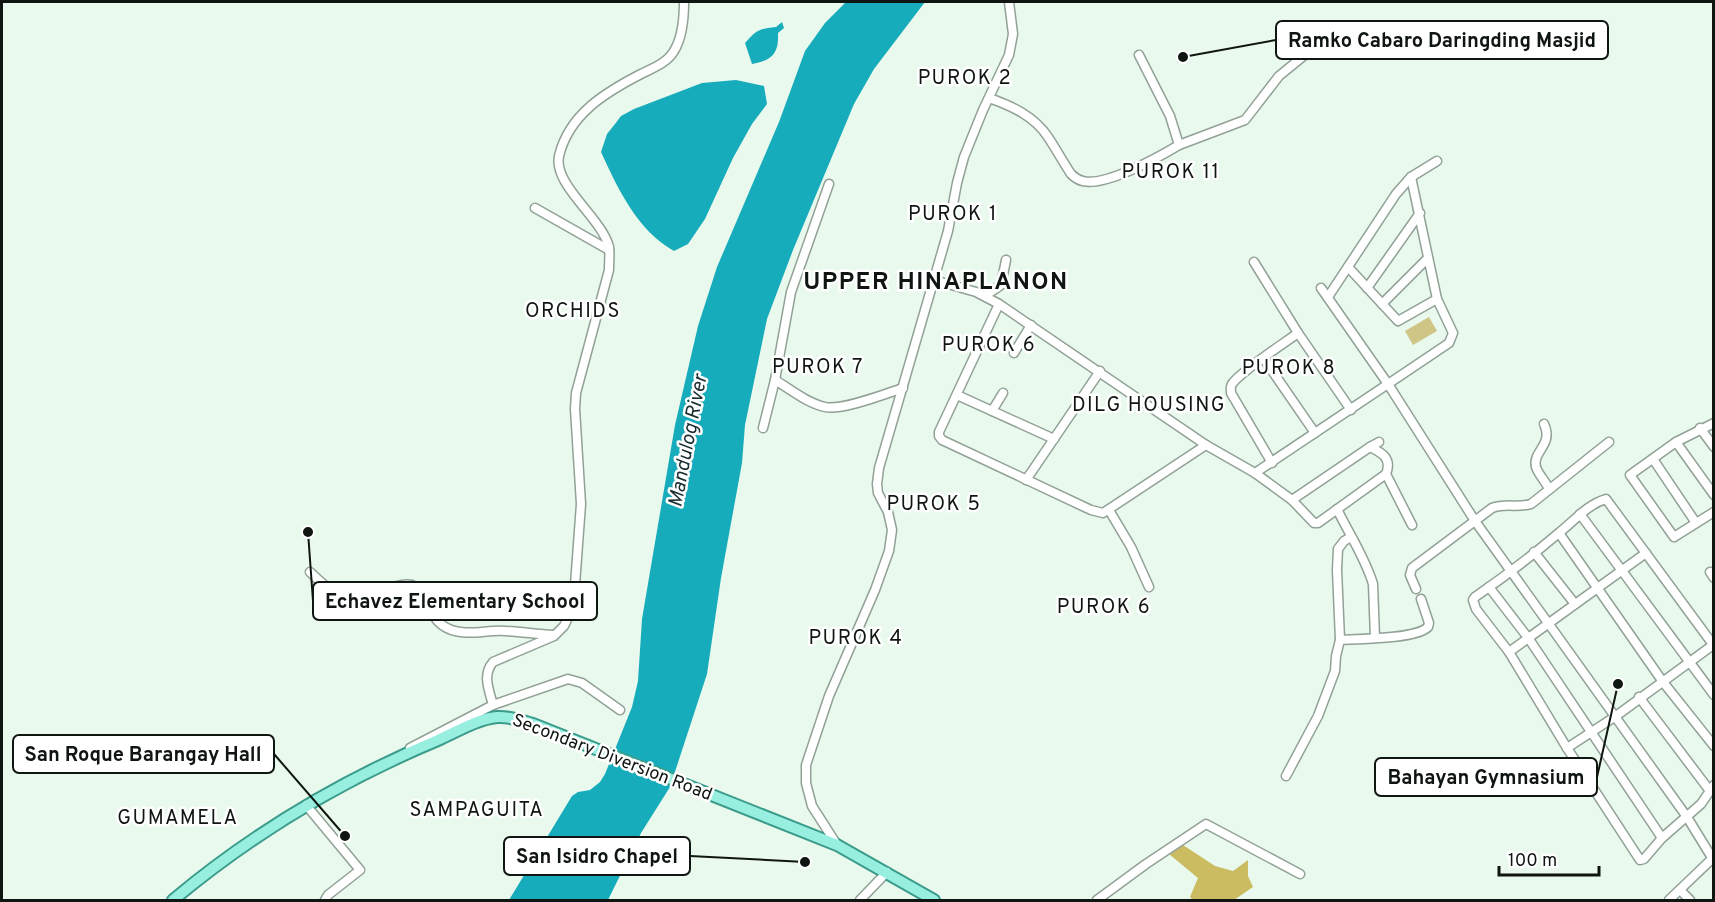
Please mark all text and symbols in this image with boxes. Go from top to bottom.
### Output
callout: Ramko Cabaro Daringding Masjid [1276,21,1608,59]
text: Ramko Cabaro Daringding Masjid [1288,29,1596,55]
district label: PUROK 2 [918,66,1012,92]
district label: PUROK 11 [1122,160,1220,186]
district label: PUROK 1 [908,202,998,228]
district label: UPPER HINAPLANON [803,268,1069,298]
district label: ORCHIDS [525,299,621,325]
district label: PUROK 6 [942,333,1036,359]
district label: PUROK 7 [772,355,864,381]
district label: PUROK 8 [1242,356,1336,382]
water label: Mandulog River [663,371,715,510]
district label: DILG HOUSING [1072,393,1226,419]
district label: PUROK 5 [887,492,981,518]
callout: Echavez Elementary School [313,582,597,620]
text: Echavez Elementary School [325,590,585,616]
district label: PUROK 6 [1057,595,1151,621]
district label: PUROK 4 [809,626,903,652]
street label: Secondary Diversion Road [509,709,715,807]
callout: San Roque Barangay Hall [13,735,274,773]
text: San Roque Barangay Hall [25,743,262,769]
callout: Bahayan Gymnasium [1375,758,1597,796]
text: Bahayan Gymnasium [1387,766,1585,792]
district label: SAMPAGUITA [410,798,544,824]
district label: GUMAMELA [117,806,239,832]
callout: San Isidro Chapel [504,837,690,875]
scale bar [1499,839,1600,877]
text: San Isidro Chapel [516,845,678,871]
text: 100 m [1508,850,1557,873]

